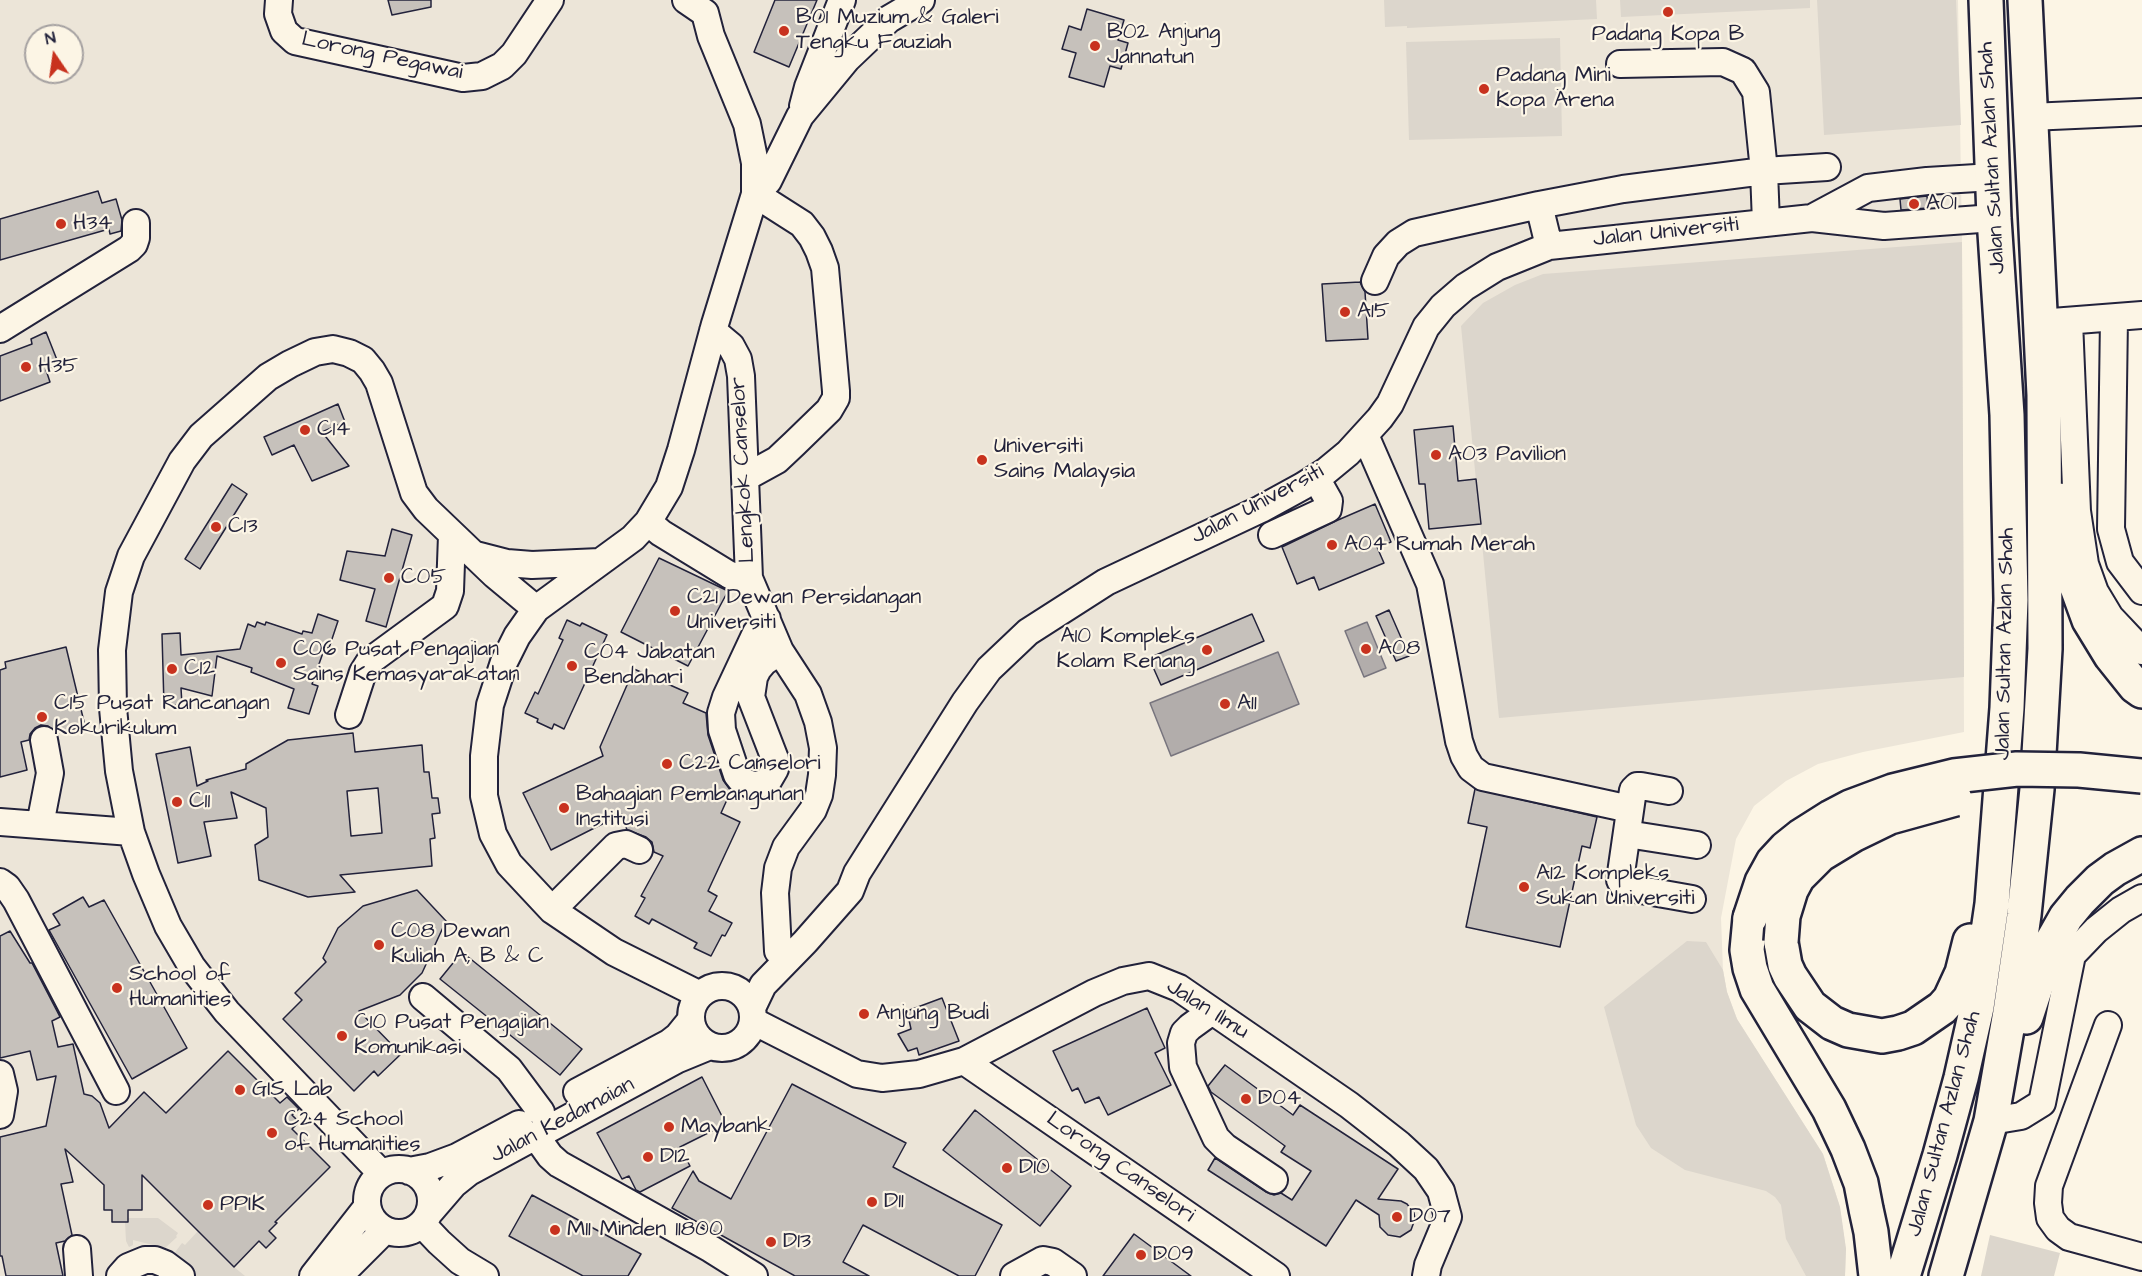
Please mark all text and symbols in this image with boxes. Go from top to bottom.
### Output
place label: B01 Muzium & Galeri Tengku Fauziah [796,5,999,56]
marker: Padang Kopa B [1661,5,1675,19]
place label: B02 Anjung Jannatun [1107,20,1220,72]
place label: Padang Kopa B [1592,22,1744,48]
north arrow [24,24,84,84]
marker: B01 Muzium & Galeri Tengku Fauziah [777,24,791,38]
text: N [43,27,58,50]
street label: Lorong Pegawai [299,27,465,87]
marker: B02 Anjung Jannatun [1088,39,1102,53]
street label: Jalan Sultan Azlan Shah [1974,41,2012,275]
place label: Padang Mini Kopa Arena [1496,63,1614,114]
marker: Padang Mini Kopa Arena [1477,82,1491,96]
place label: A01 [1926,191,1957,217]
marker: A01 [1907,197,1921,211]
place label: H34 [73,211,112,237]
street label: Jalan Universiti [1592,212,1740,254]
marker: H34 [54,217,68,231]
place label: A15 [1357,299,1389,325]
marker: A15 [1338,305,1352,319]
place label: H35 [38,354,78,380]
marker: H35 [19,360,33,374]
street label: Lengkok Canselor [726,376,762,564]
place label: C14 [317,417,350,443]
marker: C14 [298,423,312,437]
place label: Universiti Sains Malaysia [994,434,1135,486]
place label: A03 Pavilion [1448,442,1566,468]
marker: A03 Pavilion [1429,448,1443,462]
marker: Universiti Sains Malaysia [975,453,989,467]
street label: Jalan Universiti [1187,459,1329,551]
place label: C13 [228,514,258,540]
marker: C13 [209,520,223,534]
street label: Jalan Sultan Azlan Shah [1991,528,2021,760]
place label: A04 Rumah Merah [1344,532,1535,558]
marker: A04 Rumah Merah [1325,538,1339,552]
place label: C05 [401,565,446,591]
marker: C05 [382,571,396,585]
place label: C21 Dewan Persidangan Universiti [687,585,921,636]
marker: C21 Dewan Persidangan Universiti [668,604,682,618]
place label: A10 Kompleks Kolam Renang [1057,624,1195,676]
place label: A08 [1378,636,1420,662]
place label: C06 Pusat Pengajian Sains Kemasyarakatan [293,637,519,688]
place label: C04 Jabatan Bendahari [584,640,715,692]
marker: A08 [1359,642,1373,656]
marker: A10 Kompleks Kolam Renang [1200,643,1214,657]
place label: C12 [184,656,215,682]
marker: C06 Pusat Pengajian Sains Kemasyarakatan [274,656,288,670]
marker: C04 Jabatan Bendahari [565,659,579,673]
marker: C12 [165,662,179,676]
place label: C15 Pusat Rancangan Kokurikulum [54,691,269,742]
place label: A11 [1237,691,1257,717]
marker: A11 [1218,697,1232,711]
marker: C15 Pusat Rancangan Kokurikulum [35,710,49,724]
place label: C22 Canselori [679,751,821,777]
marker: C22 Canselori [660,757,674,771]
place label: Bahagian Pembangunan Institusi [576,782,804,834]
place label: C11 [189,789,210,815]
marker: C11 [170,795,184,809]
marker: Bahagian Pembangunan Institusi [557,801,571,815]
place label: A12 Kompleks Sukan Universiti [1536,861,1695,912]
marker: A12 Kompleks Sukan Universiti [1517,880,1531,894]
place label: C08 Dewan Kuliah A, B & C [391,919,544,970]
marker: C08 Dewan Kuliah A, B & C [372,938,386,952]
place label: School of Humanities [129,962,231,1014]
street label: Jalan Ilmu [1161,974,1253,1046]
marker: School of Humanities [110,981,124,995]
place label: Anjung Budi [876,1001,989,1027]
marker: Anjung Budi [857,1007,871,1021]
street label: Jalan Sultan Azlan Shah [1902,1008,1988,1240]
place label: C10 Pusat Pengajian Komunikasi [354,1010,549,1062]
marker: C10 Pusat Pengajian Komunikasi [335,1029,349,1043]
street label: Jalan Kedamaian [487,1072,639,1170]
place label: GIS Lab [252,1077,332,1103]
marker: GIS Lab [233,1083,247,1097]
place label: D04 [1258,1086,1301,1112]
marker: D04 [1239,1092,1253,1106]
place label: C24 School of Humanities [284,1107,421,1158]
street label: Lorong Canselori [1041,1107,1199,1229]
place label: Maybank [681,1114,771,1140]
marker: Maybank [662,1120,676,1134]
marker: C24 School of Humanities [265,1126,279,1140]
place label: D12 [660,1144,690,1170]
marker: D12 [641,1150,655,1164]
place label: D10 [1019,1155,1050,1181]
marker: D10 [1000,1161,1014,1175]
place label: D11 [884,1189,904,1215]
place label: PPIK [220,1192,265,1218]
marker: D11 [865,1195,879,1209]
marker: PPIK [201,1198,215,1212]
place label: D07 [1409,1204,1451,1230]
marker: D07 [1390,1210,1404,1224]
place label: M11 Minden 11800 [567,1217,723,1243]
marker: M11 Minden 11800 [548,1223,562,1237]
place label: D13 [783,1229,811,1255]
marker: D13 [764,1235,778,1249]
place label: D09 [1153,1242,1194,1268]
marker: D09 [1134,1248,1148,1262]

